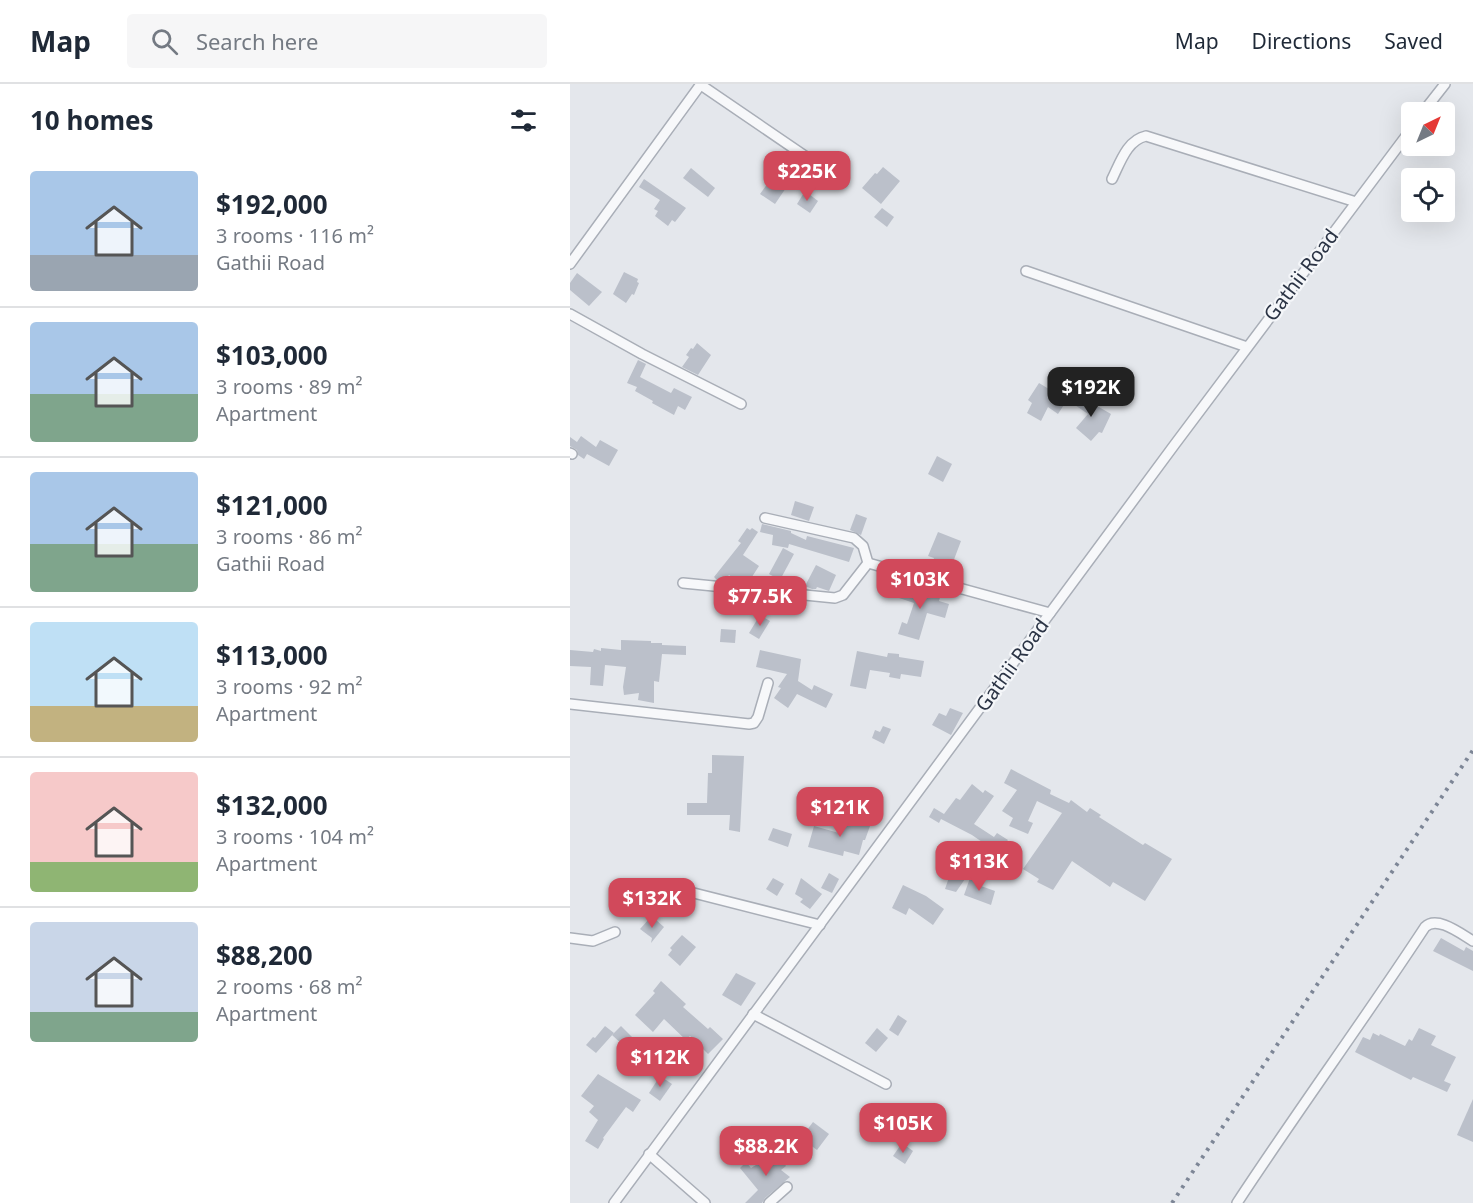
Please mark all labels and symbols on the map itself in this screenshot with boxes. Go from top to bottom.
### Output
north arrow [1401,102,1455,156]
pin: $225K [765,151,849,202]
street label: Gathii Road [1257,223,1344,326]
pin: $192K [1049,367,1133,418]
pin: $103K [878,559,962,610]
pin: $77.5K [711,576,809,627]
street label: Gathii Road [969,613,1055,717]
pin: $121K [798,787,882,838]
pin: $113K [937,841,1021,892]
pin: $132K [610,878,694,929]
pin: $112K [618,1037,702,1088]
pin: $105K [861,1103,945,1154]
pin: $88.2K [717,1126,815,1177]

